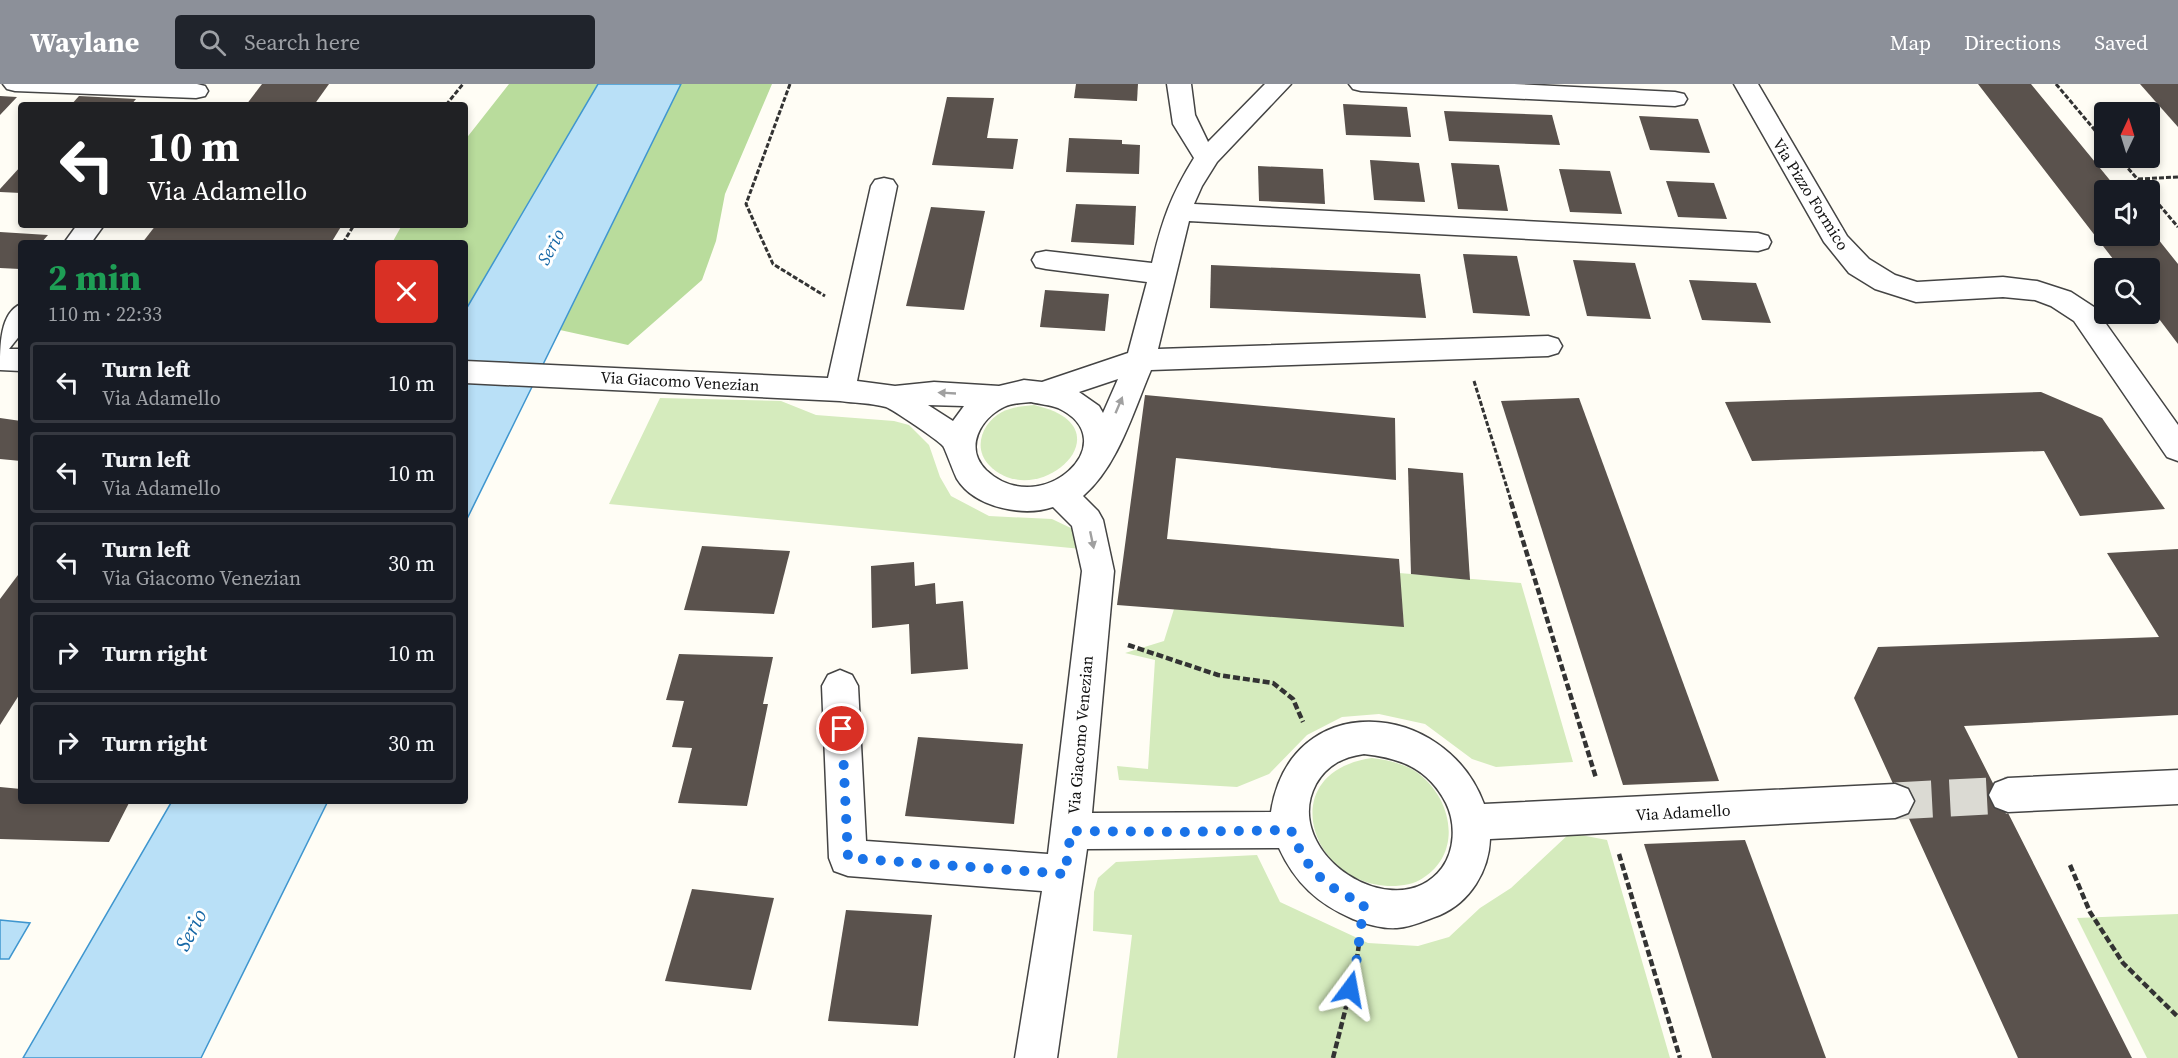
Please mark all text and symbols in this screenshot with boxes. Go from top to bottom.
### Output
search box [175,15,595,69]
text: Waylane [30,23,139,61]
icon: search [196,26,229,59]
text: Search here [244,27,360,57]
text: Map [1890,28,1931,57]
text: Directions [1964,28,2061,57]
text: Saved [2094,28,2148,57]
north arrow [2094,102,2160,168]
map controls [2094,102,2160,324]
text: 10 m [147,117,240,175]
icon: left [48,126,126,204]
street label: Via Pizzo Formico [1768,134,1854,254]
text: Via Adamello [147,172,307,209]
button: sound [2094,180,2160,246]
water label: Serio [531,224,570,269]
text: 2 min [48,253,141,302]
button: search [2094,258,2160,324]
button: close [375,260,438,323]
text: 110 m · 22:33 [48,300,162,328]
text: Turn left [102,354,190,384]
icon: left [51,366,84,399]
street label: Via Giacomo Venezian [600,366,760,396]
text: 10 m [388,368,435,398]
text: Via Adamello [102,384,221,412]
one-way arrow [938,389,957,398]
one-way arrow [1115,397,1124,414]
text: Turn left [102,444,190,474]
icon: left [51,456,84,489]
text: 10 m [388,458,435,488]
text: Via Adamello [102,474,221,502]
one-way arrow [1087,531,1097,549]
text: Turn left [102,534,190,564]
icon: left [51,546,84,579]
text: 30 m [388,548,435,578]
text: Via Giacomo Venezian [102,564,301,592]
icon: right [51,636,84,669]
text: Turn right [102,638,207,668]
text: 10 m [388,638,435,668]
street label: Via Giacomo Venezian [1062,654,1098,815]
pin [816,703,867,754]
icon: arrive [825,712,858,745]
icon: right [51,726,84,759]
text: Turn right [102,728,207,758]
text: 30 m [388,728,435,758]
street label: Via Adamello [1635,799,1731,825]
water label: Serio [168,904,214,956]
position arrow [1318,957,1382,1021]

